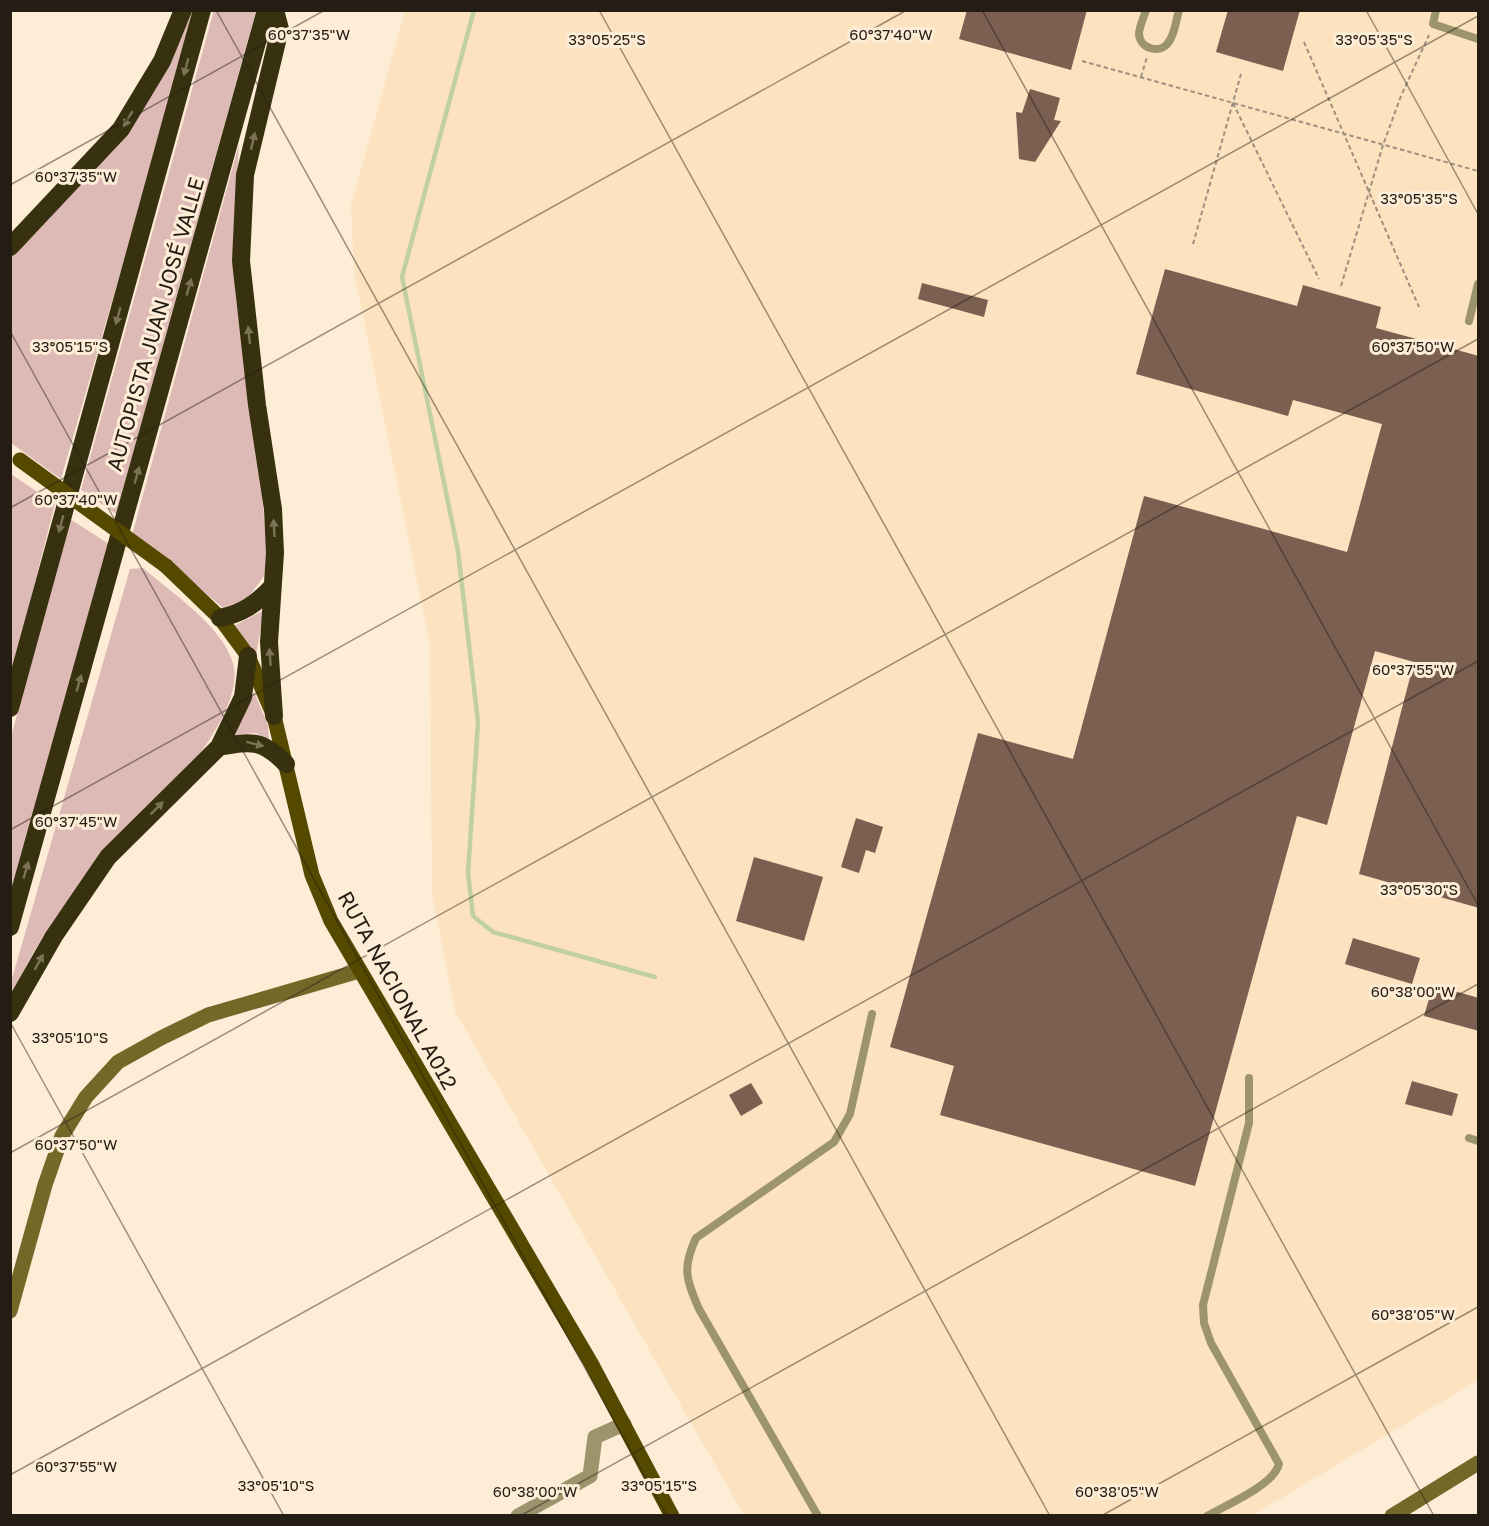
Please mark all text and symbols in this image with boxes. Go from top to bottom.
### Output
text: 60°37'35"W [268,25,350,43]
text: 60°37'40"W [849,25,933,43]
text: 33°05'25"S [568,30,646,48]
text: 33°05'35"S [1335,30,1413,48]
one-way arrow [181,58,190,76]
one-way arrow [122,111,133,127]
one-way arrow [249,132,258,151]
text: 60°37'35"W [35,167,117,185]
street label: AUTOPISTA JUAN JOSÉ VALLE [101,174,209,474]
text: 33°05'35"S [1380,189,1458,207]
one-way arrow [185,278,194,296]
one-way arrow [113,307,122,325]
one-way arrow [244,325,254,344]
text: 33°05'15"S [32,337,108,355]
text: 60°37'50"W [1372,337,1454,355]
one-way arrow [132,465,142,484]
text: 60°37'40"W [34,490,118,508]
one-way arrow [56,515,65,533]
one-way arrow [270,519,279,538]
one-way arrow [266,648,275,667]
text: 60°37'55"W [1372,660,1454,678]
one-way arrow [74,674,84,692]
one-way arrow [246,740,265,750]
one-way arrow [150,802,164,816]
text: 60°37'45"W [35,812,117,830]
one-way arrow [22,861,31,879]
text: 33°05'30"S [1380,880,1458,898]
street label: RUTA NACIONAL A012 [333,886,463,1094]
one-way arrow [34,953,44,970]
text: 60°38'00"W [1371,982,1455,1000]
text: 33°05'10"S [32,1028,108,1046]
text: 60°37'50"W [35,1135,117,1153]
text: 60°38'05"W [1371,1305,1455,1323]
text: 60°37'55"W [35,1457,117,1475]
text: 33°05'10"S [238,1476,314,1494]
text: 33°05'15"S [621,1476,697,1494]
text: 60°38'00"W [493,1482,577,1500]
text: 60°38'05"W [1075,1482,1159,1500]

